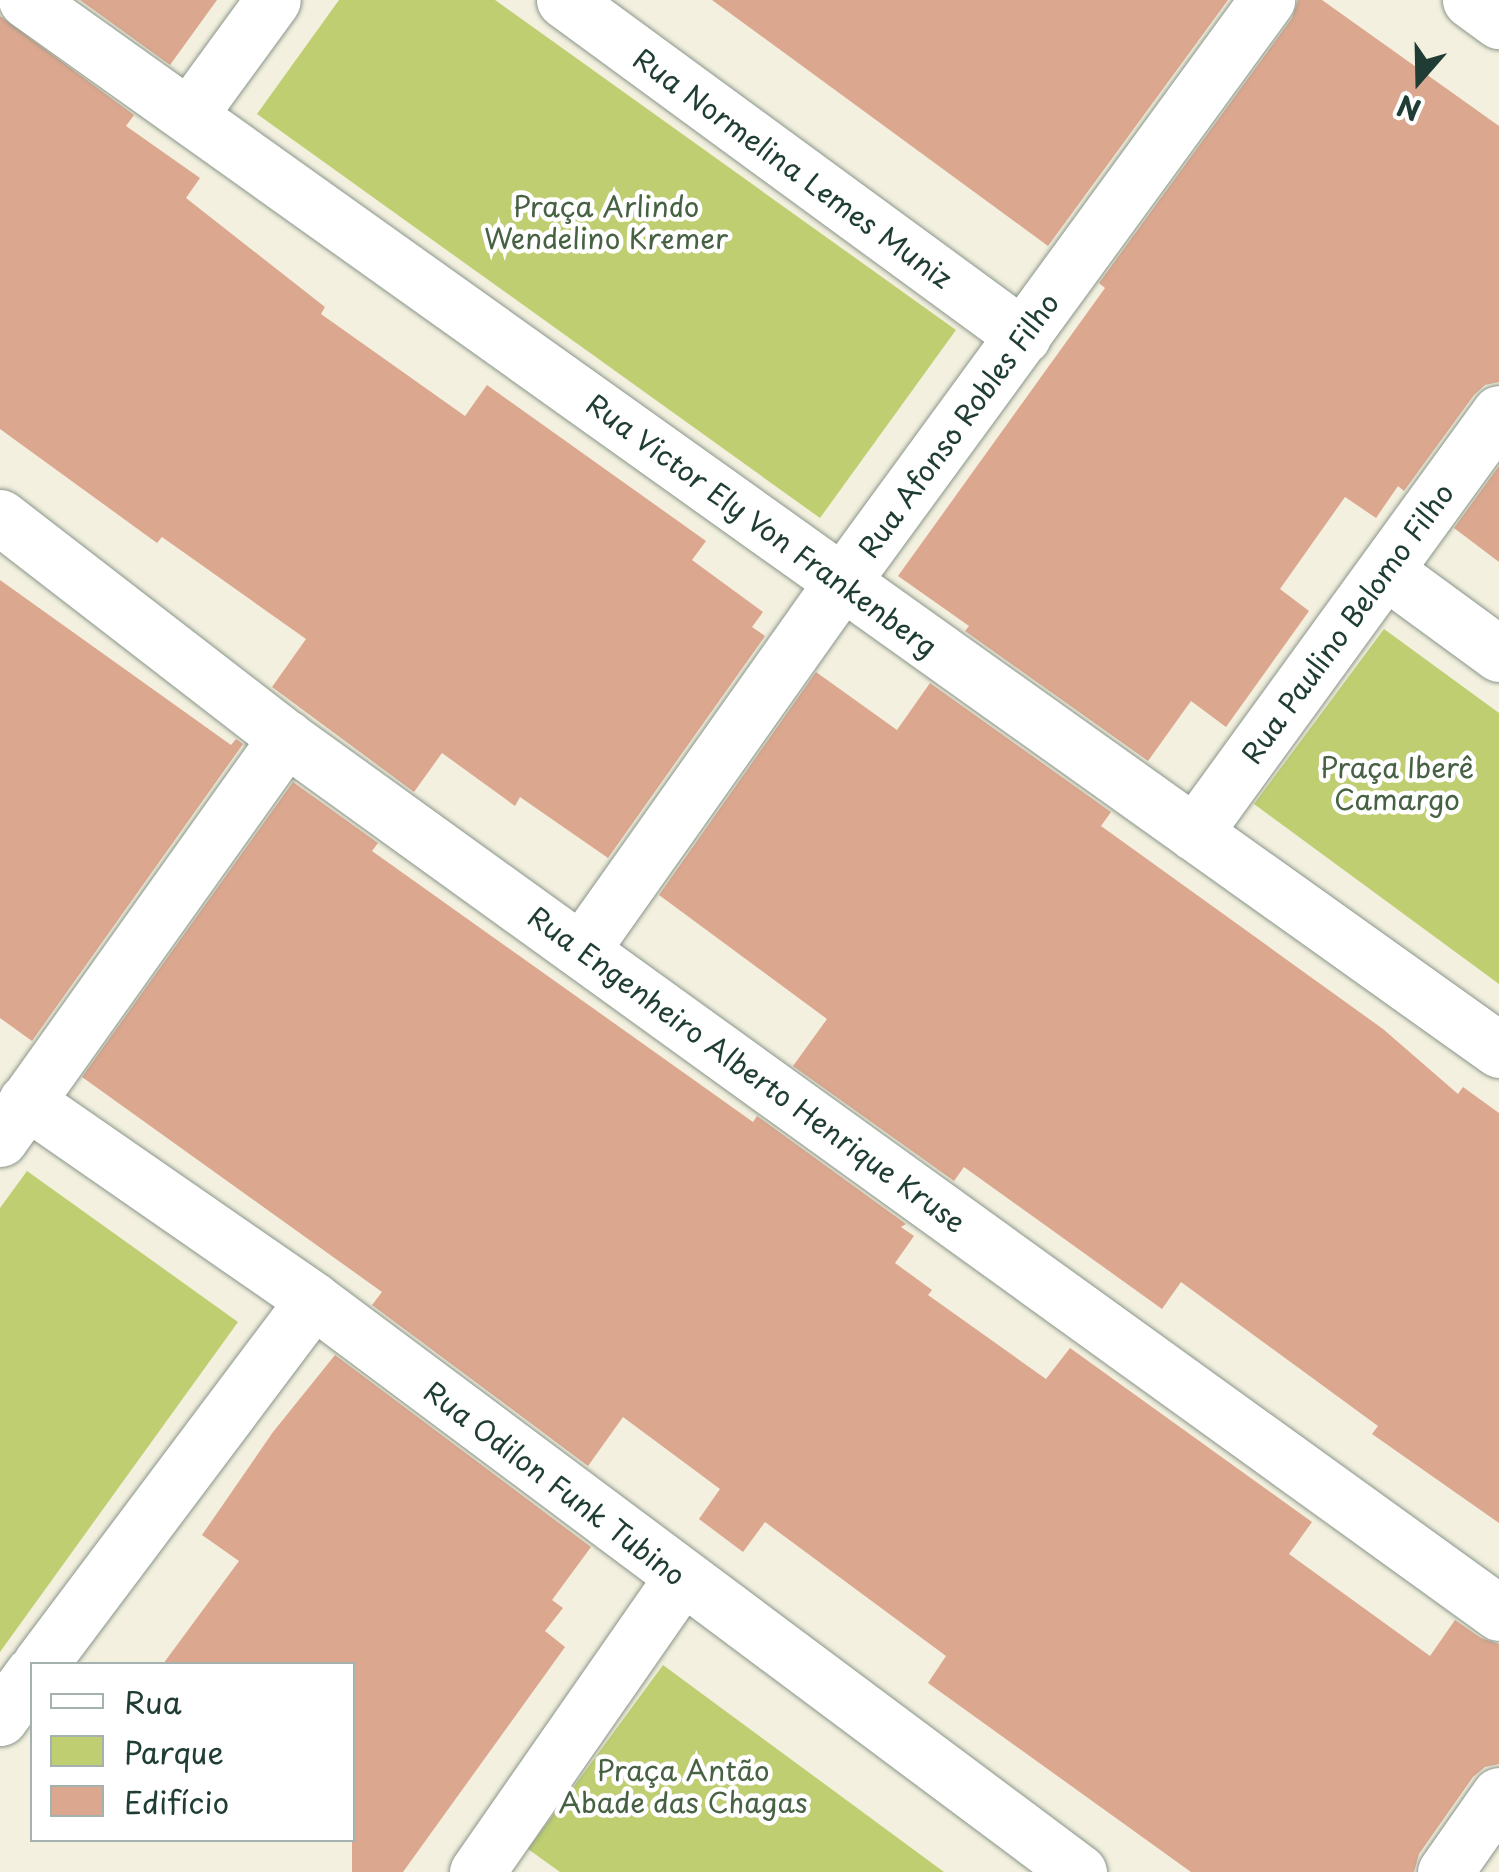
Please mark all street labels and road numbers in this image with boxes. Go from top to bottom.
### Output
street label: Rua Normelina Lemes Muniz [628,41,958,295]
street label: Rua Afonso Robles Filho [850,285,1066,565]
street label: Rua Victor Ely Von Frankenberg [578,385,946,665]
street label: Rua Paulino Belomo Filho [1234,476,1460,770]
street label: Rua Engenheiro Alberto Henrique Kruse [520,898,974,1240]
street label: Rua Odilon Funk Tubino [416,1373,694,1593]

